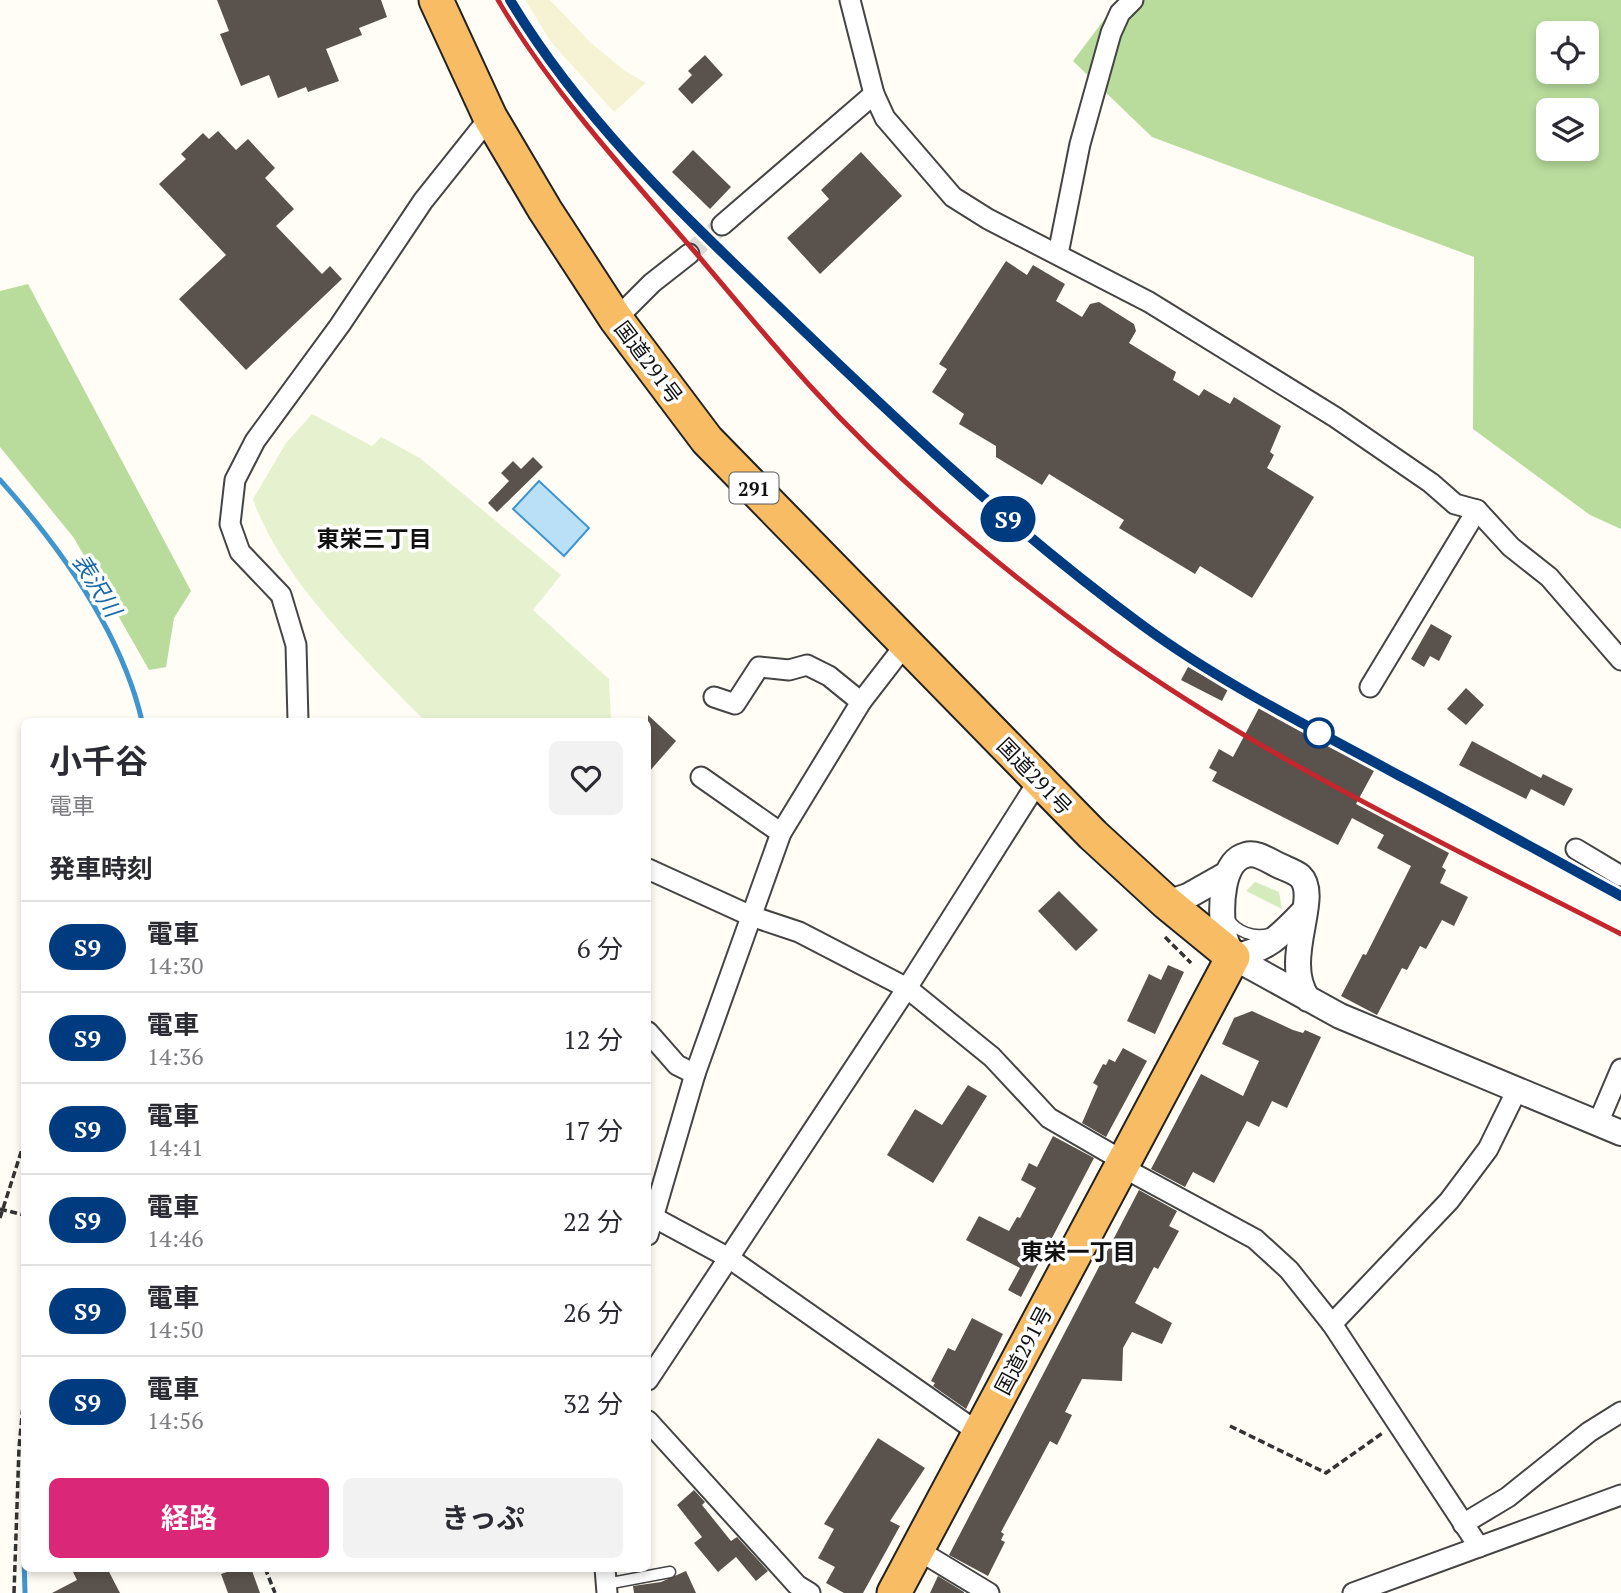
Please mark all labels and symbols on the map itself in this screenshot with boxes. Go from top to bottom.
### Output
street label: 国道291号 [609,315,689,409]
road number: 291 [730,472,778,503]
line badge: S9 [976,496,1040,542]
district label: 東栄三丁目 [317,523,432,554]
water label: 表沢川 [66,548,130,625]
unlabelled marker [1304,718,1334,748]
street label: 国道291号 [991,732,1079,820]
district label: 東栄一丁目 [1021,1236,1136,1267]
street label: 国道291号 [988,1301,1058,1399]

